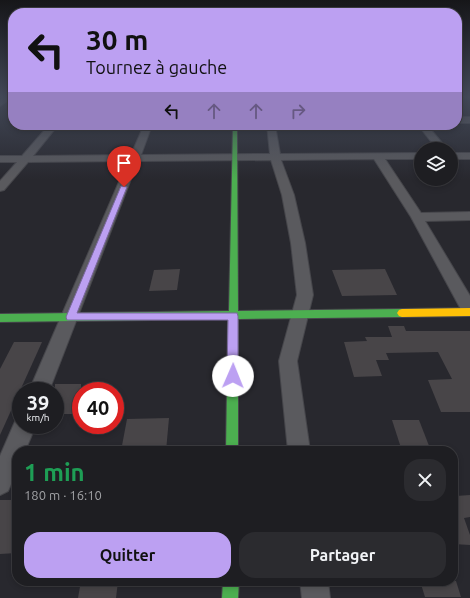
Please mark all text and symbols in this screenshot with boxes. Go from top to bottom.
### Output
icon: left [20,24,72,76]
text: 30 m [86,24,148,55]
text: Tournez à gauche [86,57,227,77]
icon: left [161,100,183,122]
icon: ahead [203,100,225,122]
icon: ahead [245,100,267,122]
icon: right [287,100,309,122]
map controls [414,142,458,186]
button: layers [414,142,458,186]
pin [107,146,141,187]
icon: arrive [113,152,135,174]
position arrow [212,355,254,397]
speed limit sign: 40 [72,382,124,434]
text: 39 [27,391,49,414]
text: km/h [26,412,50,423]
text: 1 min [24,459,85,486]
button: close [404,459,446,501]
text: 180 m · 16:10 [24,488,102,502]
button: Quitter [24,532,231,578]
button: Partager [239,532,446,578]

